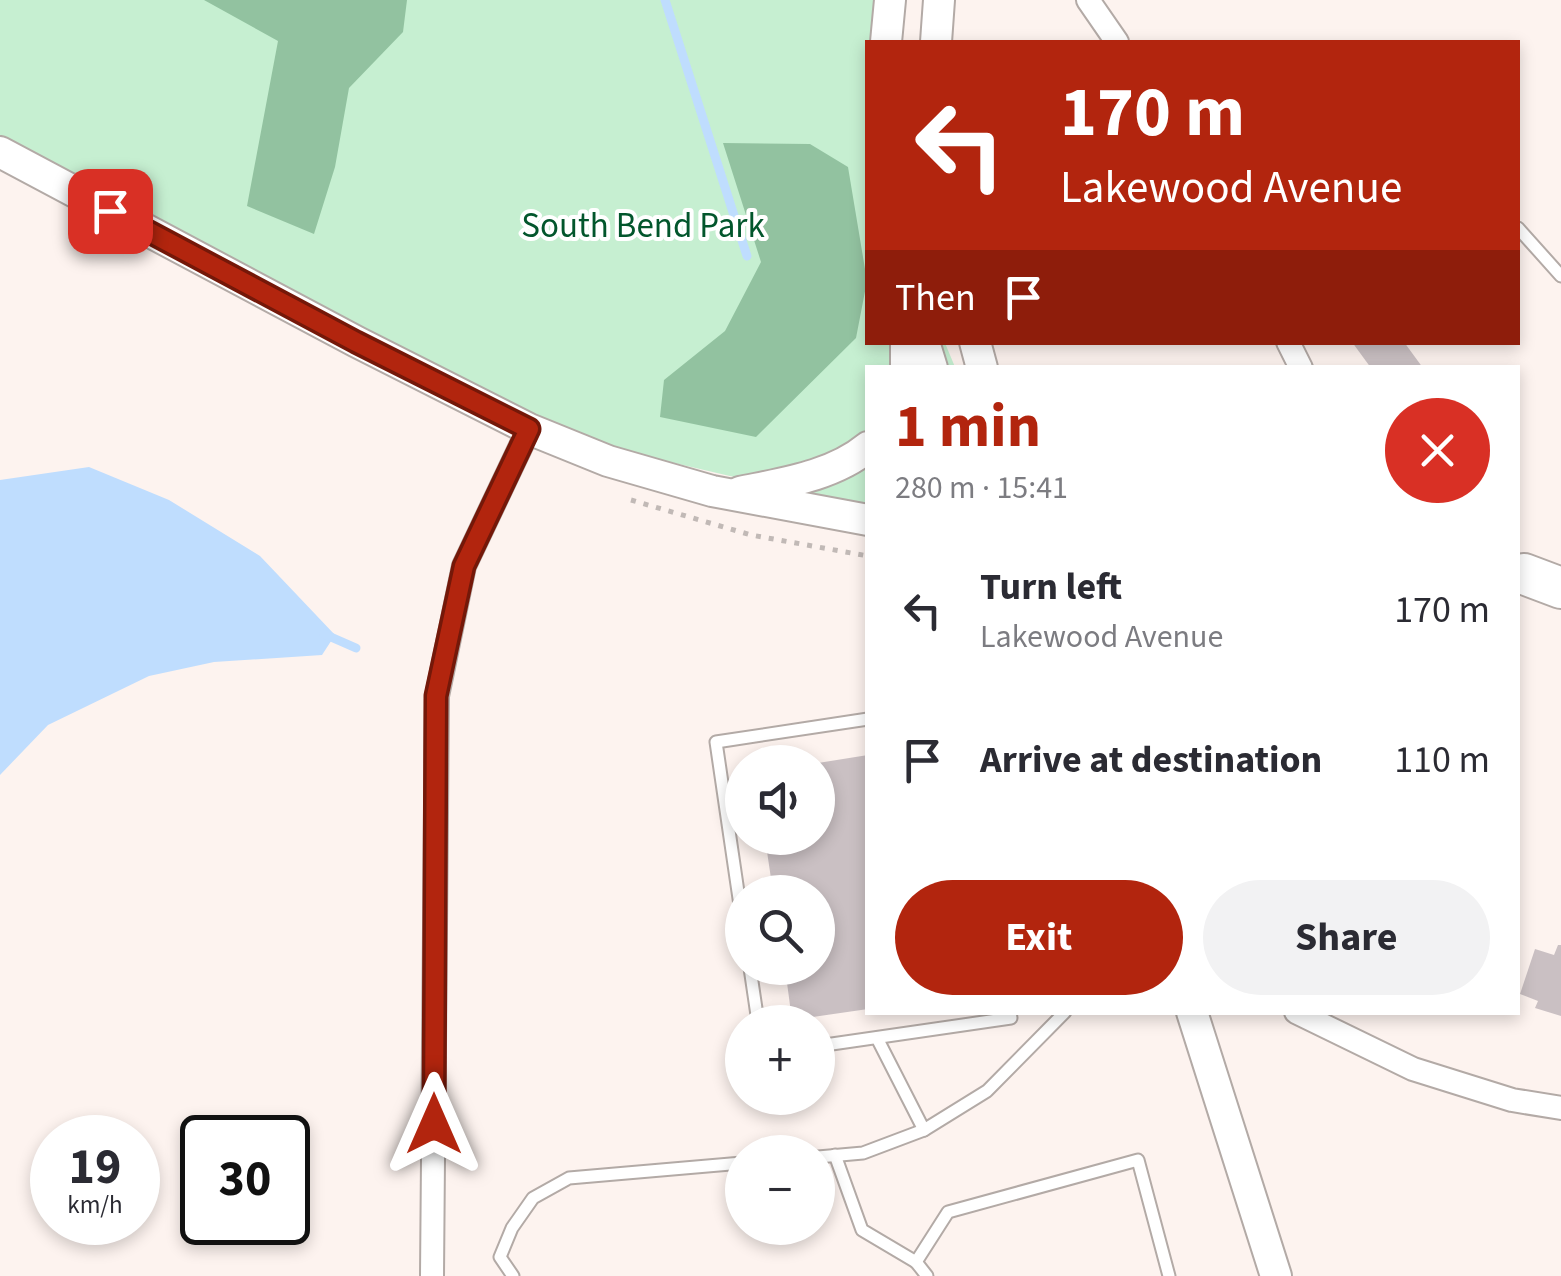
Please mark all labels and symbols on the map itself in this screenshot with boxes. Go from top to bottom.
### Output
pin [68,169,153,254]
park label: South Bend Park [521,201,765,251]
position arrow [382,1072,486,1176]
speed limit sign: 30 [180,1115,310,1245]

